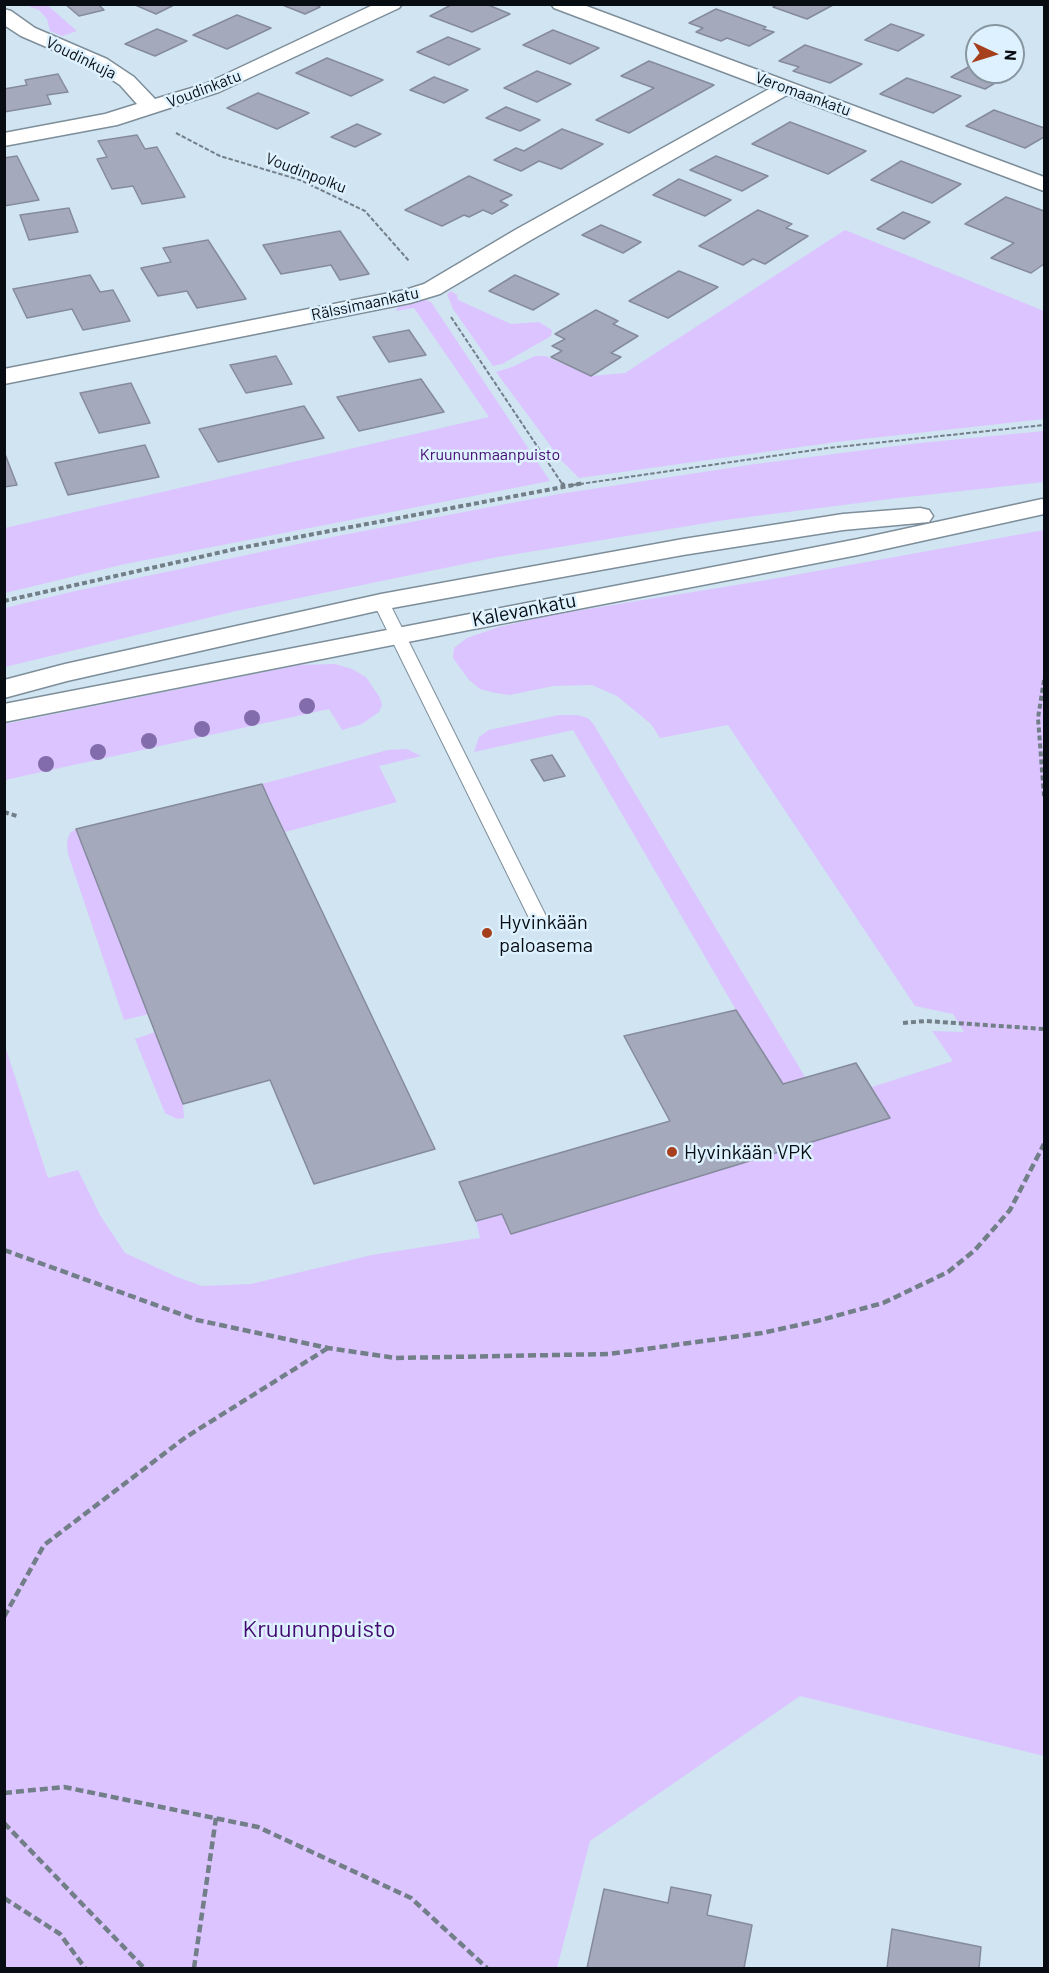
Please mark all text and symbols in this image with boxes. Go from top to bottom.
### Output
north arrow [965,24,1025,84]
street label: Voudinkuja [43,33,119,83]
text: N [1002,49,1021,61]
street label: Voudinkatu [164,66,244,112]
street label: Veromaankatu [753,68,853,120]
street label: Voudinpolku [263,149,349,197]
street label: Rälssimaankatu [309,283,421,325]
park label: Kruununmaanpuisto [420,445,560,465]
street label: Kalevankatu [470,588,578,632]
place label: Hyvinkään paloasema [499,910,593,957]
marker: Hyvinkään paloasema [480,926,494,940]
place label: Hyvinkään VPK [684,1140,812,1164]
marker: Hyvinkään VPK [665,1145,679,1159]
park label: Kruununpuisto [242,1615,396,1643]

